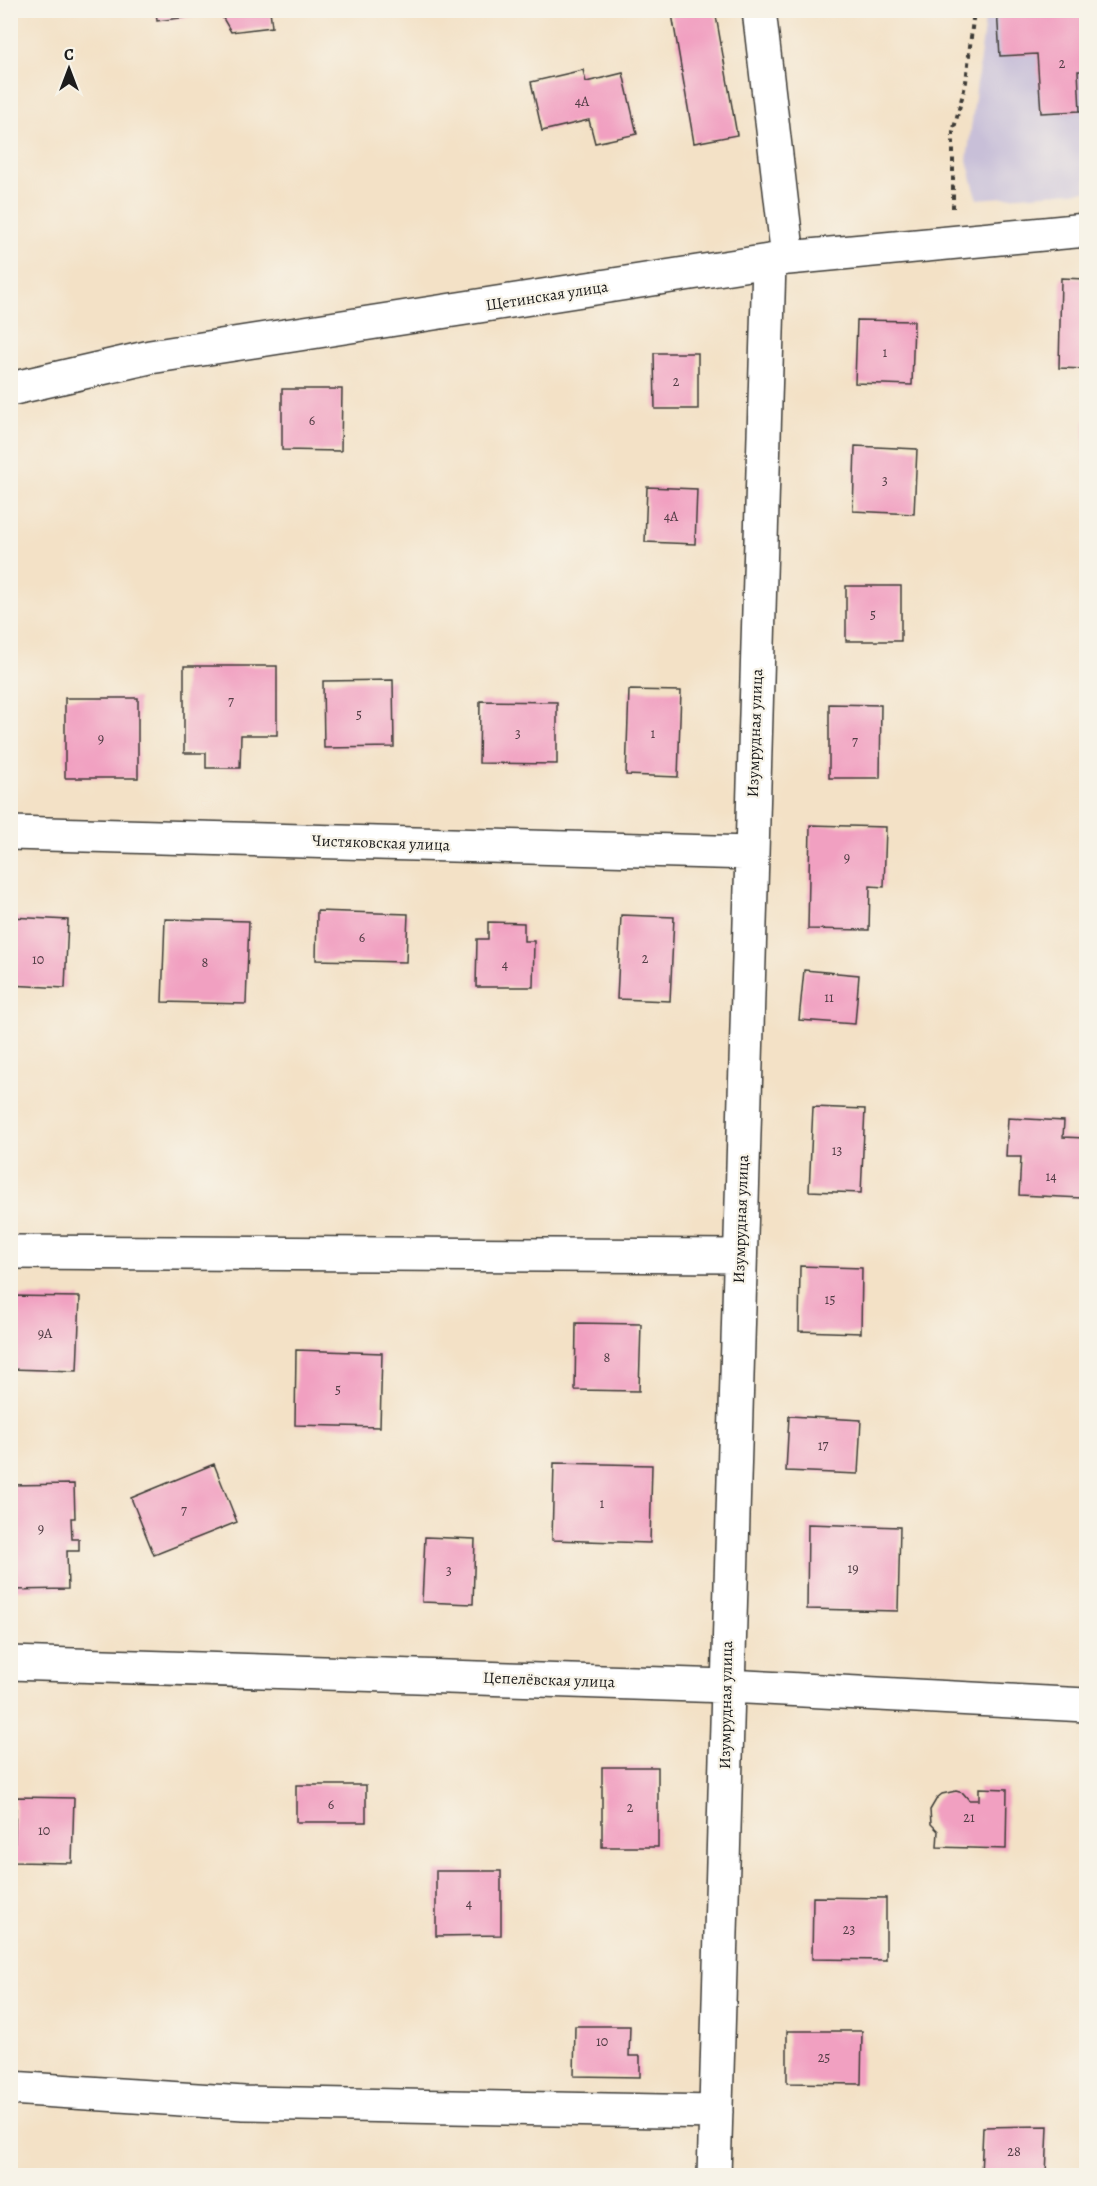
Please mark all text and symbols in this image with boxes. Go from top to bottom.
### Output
north arrow [39,39,99,99]
text: С [64,44,74,66]
house number: 2 [1059,54,1066,73]
house number: 4А [575,92,590,111]
street label: Щетинская улица [484,275,610,317]
house number: 1 [883,343,888,362]
house number: 2 [673,372,680,391]
house number: 6 [309,411,315,430]
house number: 3 [882,471,888,490]
house number: 4А [664,507,679,526]
house number: 5 [870,605,876,624]
street label: Изумрудная улица [742,668,768,798]
house number: 7 [228,692,234,711]
house number: 5 [356,705,362,724]
house number: 3 [515,724,521,743]
house number: 1 [651,724,656,743]
house number: 9 [98,729,104,748]
house number: 7 [852,732,858,751]
street label: Чистяковская улица [312,830,451,856]
house number: 9 [844,848,850,867]
house number: 6 [359,928,365,947]
house number: 2 [642,949,649,968]
house number: 10 [32,950,44,969]
house number: 8 [202,953,209,972]
house number: 4 [502,955,508,974]
house number: 11 [824,988,834,1007]
house number: 13 [832,1141,842,1160]
street label: Изумрудная улица [728,1154,754,1284]
house number: 14 [1045,1167,1057,1186]
house number: 15 [825,1290,835,1309]
house number: 9А [38,1324,53,1343]
house number: 8 [604,1348,611,1367]
house number: 5 [335,1380,341,1399]
house number: 17 [818,1436,828,1455]
house number: 1 [600,1494,605,1513]
house number: 7 [181,1501,187,1520]
house number: 9 [38,1519,44,1538]
house number: 19 [847,1559,859,1578]
house number: 3 [446,1561,452,1580]
street label: Изумрудная улица [714,1640,738,1769]
street label: Цепелёвская улица [483,1667,616,1693]
house number: 6 [328,1795,334,1814]
house number: 2 [627,1798,634,1817]
house number: 21 [963,1808,975,1827]
house number: 10 [38,1821,50,1840]
house number: 4 [466,1894,472,1913]
house number: 23 [843,1920,855,1939]
house number: 10 [596,2032,608,2051]
house number: 25 [818,2048,830,2067]
house number: 28 [1007,2142,1021,2161]

